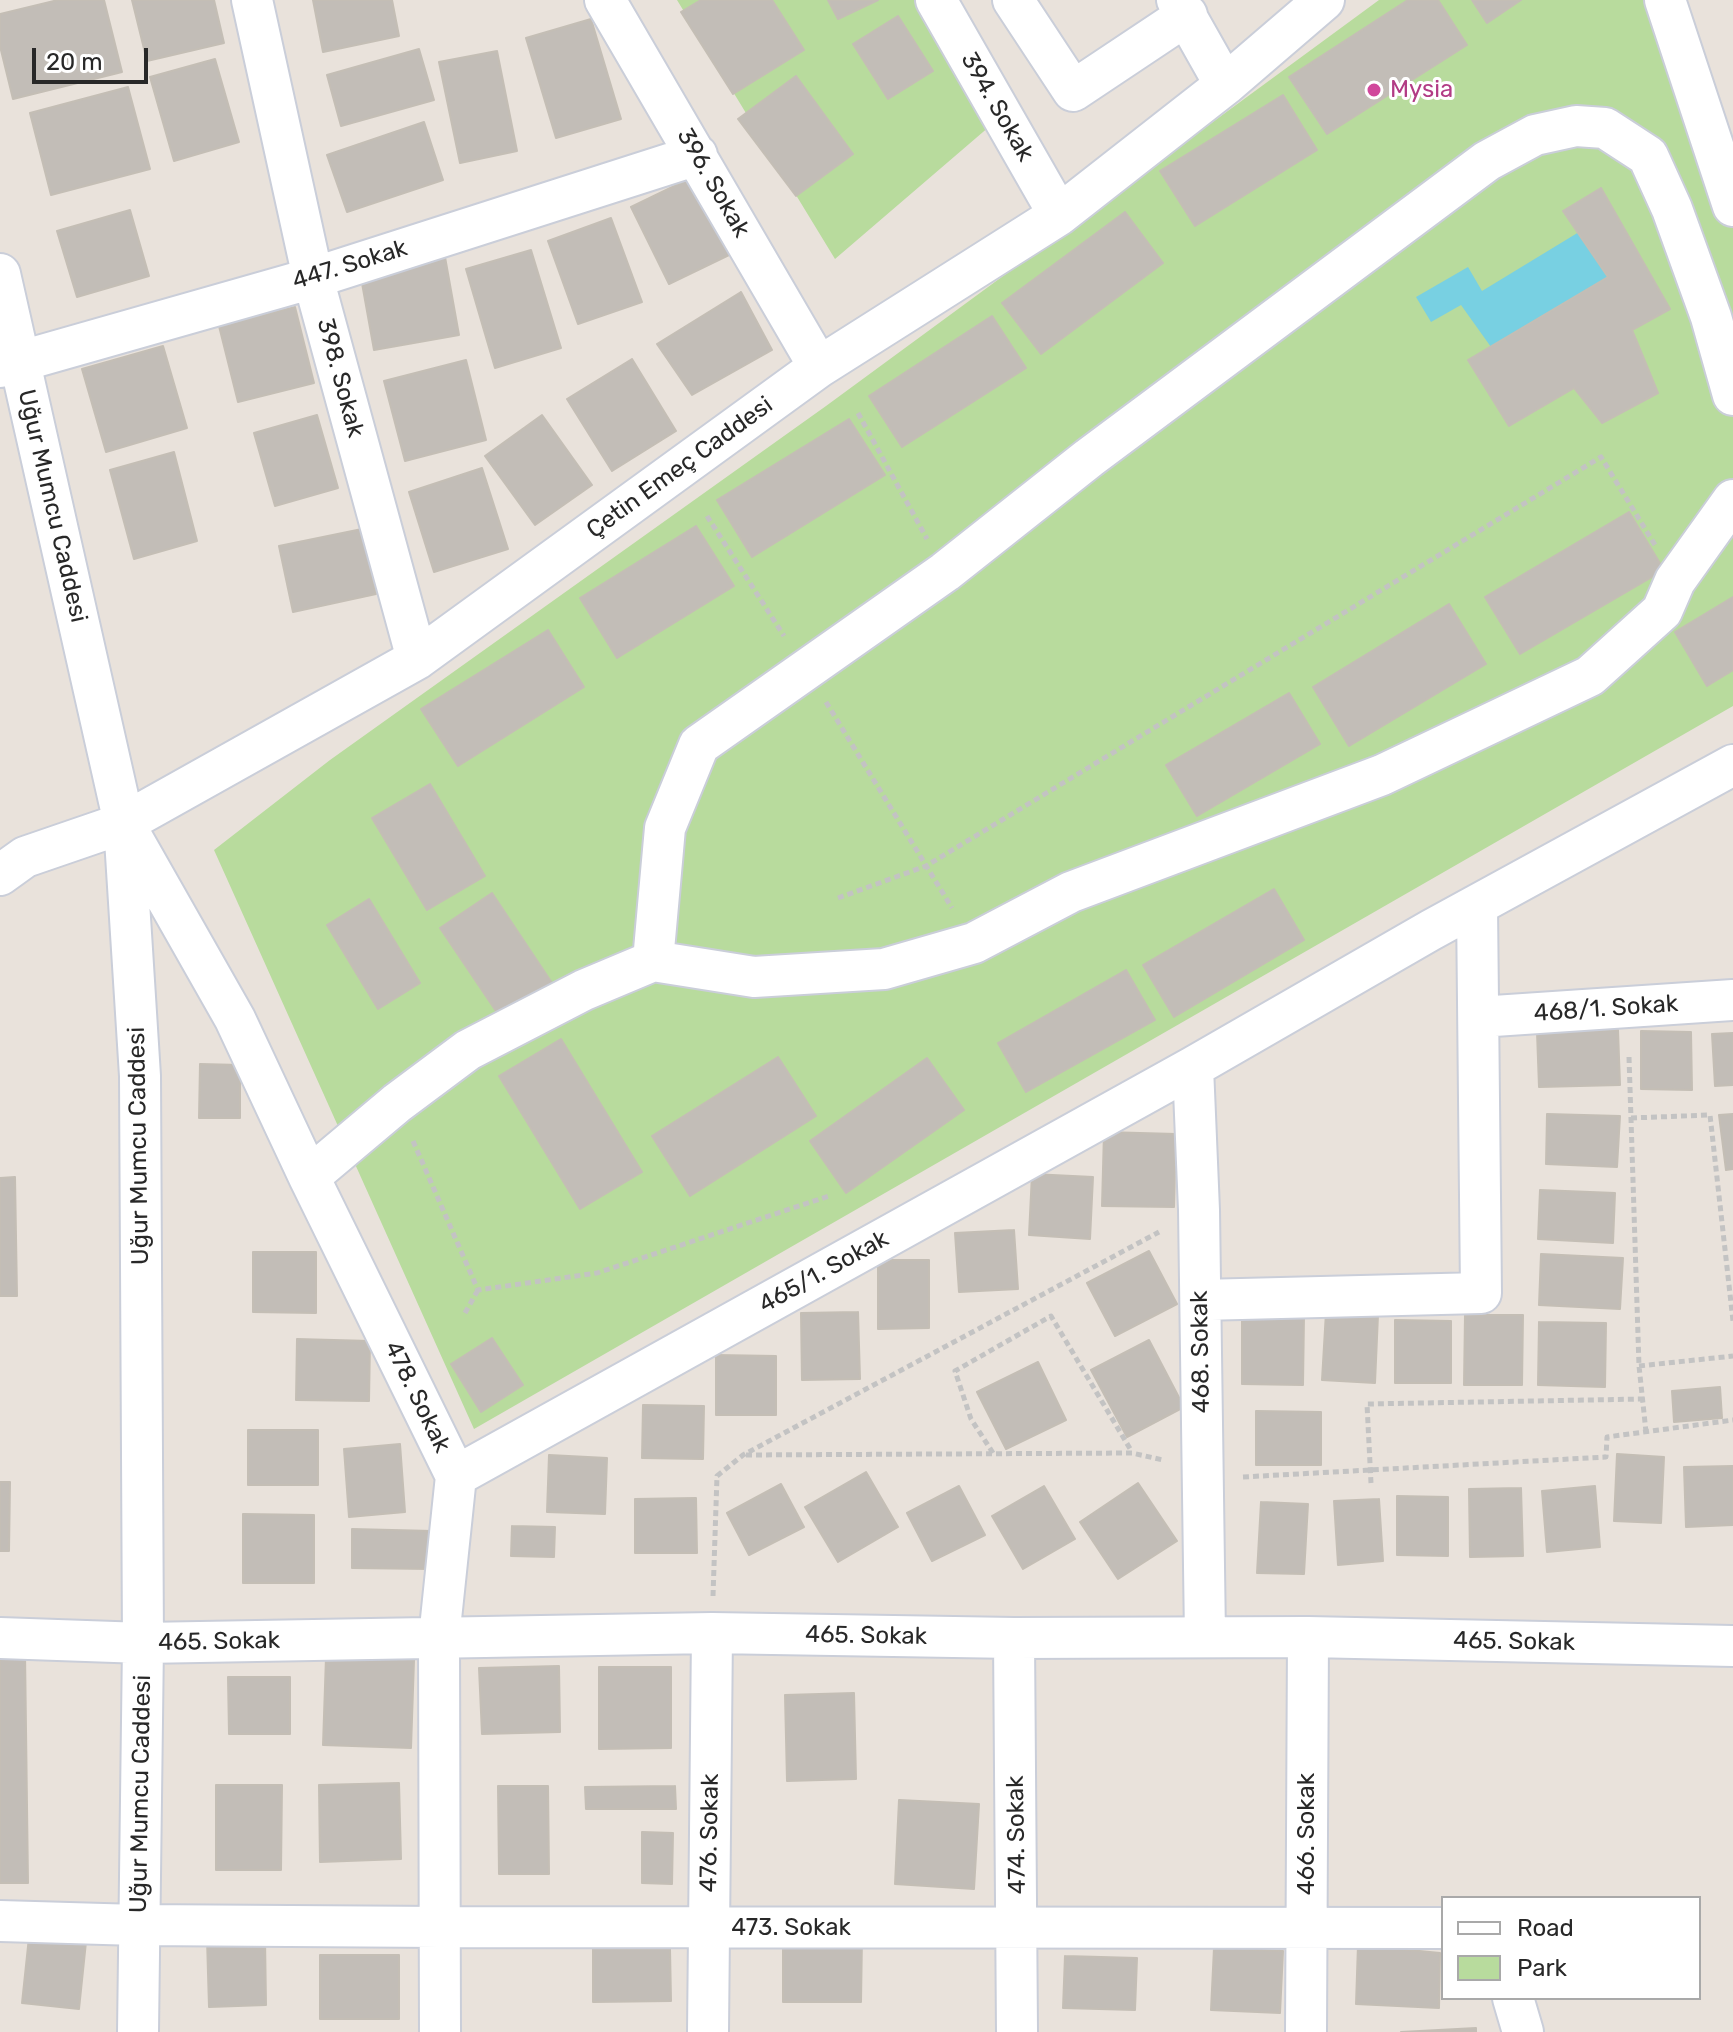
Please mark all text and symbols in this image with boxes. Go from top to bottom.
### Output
scale bar [36,32,152,82]
street label: 394. Sokak [954,47,1040,167]
text: 20 m [46,48,103,76]
place label: Mysia [1390,76,1453,104]
marker: Mysia [1365,81,1383,99]
street label: 396. Sokak [670,123,756,243]
street label: 447. Sokak [289,234,411,296]
street label: 398. Sokak [310,315,370,441]
street label: Uğur Mumcu Caddesi [11,387,93,625]
street label: Çetin Emeç Caddesi [581,391,779,545]
street label: 468/1. Sokak [1533,990,1679,1028]
street label: Uğur Mumcu Caddesi [123,1027,155,1265]
street label: 465/1. Sokak [754,1225,894,1319]
street label: 468. Sokak [1186,1290,1216,1414]
street label: 478. Sokak [378,1337,456,1457]
street label: 465. Sokak [805,1621,927,1651]
street label: 465. Sokak [158,1627,280,1657]
street label: 465. Sokak [1453,1627,1575,1657]
street label: Uğur Mumcu Caddesi [125,1675,157,1913]
street label: 476. Sokak [695,1773,725,1893]
street label: 466. Sokak [1293,1773,1321,1895]
street label: 474. Sokak [1002,1775,1032,1895]
legend [1441,1896,1701,2000]
street label: 473. Sokak [731,1914,851,1942]
text: Road [1517,1914,1574,1942]
text: Park [1517,1954,1567,1982]

